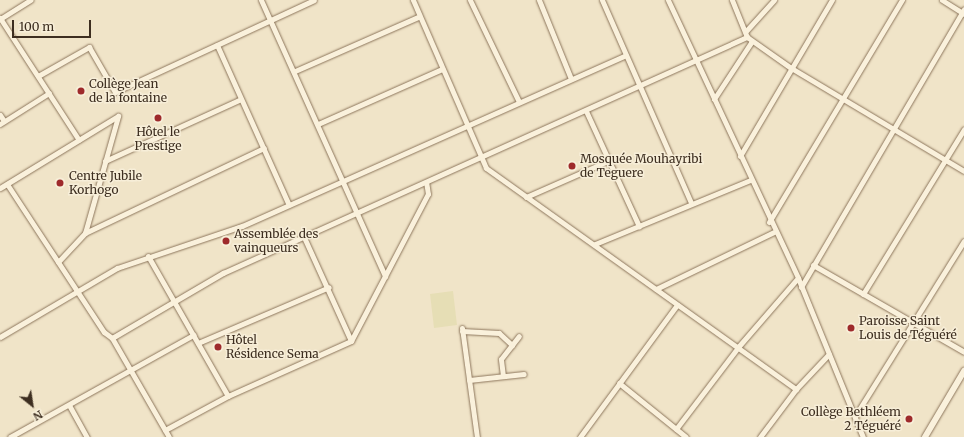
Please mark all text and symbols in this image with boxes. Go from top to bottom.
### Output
scale bar [14,12,93,38]
text: 100 m [19,19,54,34]
place label: Collège Jean de la fontaine [89,77,167,105]
marker: Collège Jean de la fontaine [76,86,86,96]
marker: Hôtel le Prestige [153,113,163,123]
place label: Hôtel le Prestige [135,125,181,153]
place label: Mosquée Mouhayribi de Teguere [580,152,702,180]
marker: Mosquée Mouhayribi de Teguere [567,161,577,171]
place label: Centre Jubile Korhogo [69,169,142,197]
marker: Centre Jubile Korhogo [54,177,66,189]
place label: Assemblée des vainqueurs [234,227,318,255]
marker: Assemblée des vainqueurs [221,236,231,246]
place label: Paroisse Saint Louis de Téguéré [859,314,957,342]
marker: Paroisse Saint Louis de Téguéré [846,323,856,333]
place label: Hôtel Résidence Sema [226,333,319,361]
marker: Hôtel Résidence Sema [213,342,223,352]
north arrow [12,385,52,425]
place label: Collège Bethléem 2 Téguéré [801,405,901,433]
text: N [31,407,45,424]
marker: Collège Bethléem 2 Téguéré [904,414,914,424]

